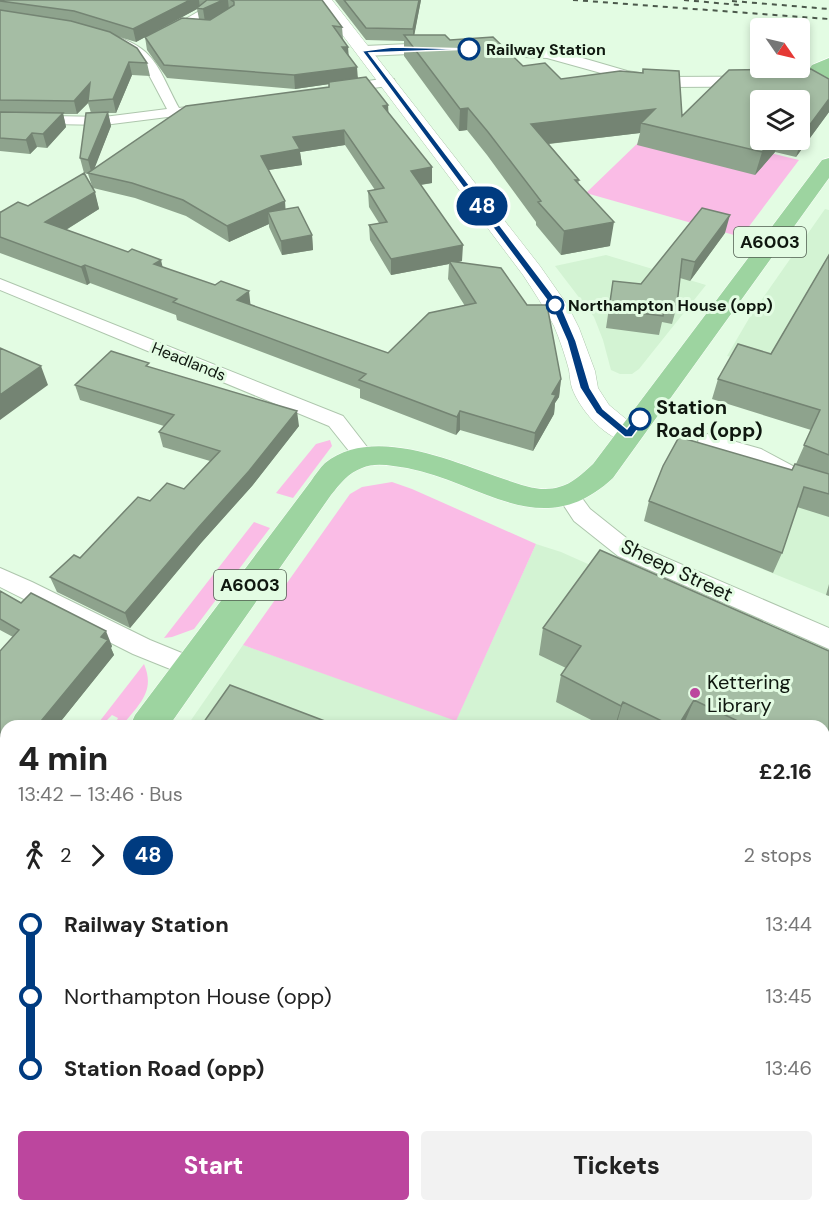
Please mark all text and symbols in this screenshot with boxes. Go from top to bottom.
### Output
north arrow [750,18,810,78]
map controls [750,18,810,150]
marker: Railway Station [458,38,480,60]
place label: Railway Station [486,39,606,60]
button: layers [750,90,810,150]
line badge: 48 [455,186,509,226]
text: 48 [469,192,495,220]
road number: A6003 [734,227,806,257]
place label: Northampton House (opp) [568,295,773,316]
marker: Northampton House (opp) [546,296,564,314]
street label: Headlands [149,337,229,386]
place label: Station Road (opp) [656,394,763,443]
marker: Station Road (opp) [629,408,651,430]
street label: Sheep Street [617,533,737,607]
road number: A6003 [214,570,286,600]
place label: Kettering Library [707,669,791,718]
marker: Kettering Library [688,686,702,700]
text: 4 min [18,737,108,780]
text: £2.16 [759,757,812,786]
text: 13:42 – 13:46 · Bus [18,781,183,807]
icon: walk [18,839,51,872]
icon: forward [81,839,114,872]
text: 48 [135,841,161,869]
text: 2 [60,842,72,868]
text: 2 stops [744,842,812,868]
text: Railway Station [64,910,229,939]
text: 13:44 [766,911,812,937]
text: Northampton House (opp) [64,982,332,1011]
text: 13:45 [766,983,812,1009]
text: Station Road (opp) [64,1054,264,1083]
text: 13:46 [765,1055,812,1081]
button: Start [18,1131,409,1200]
button: Tickets [421,1131,812,1200]

